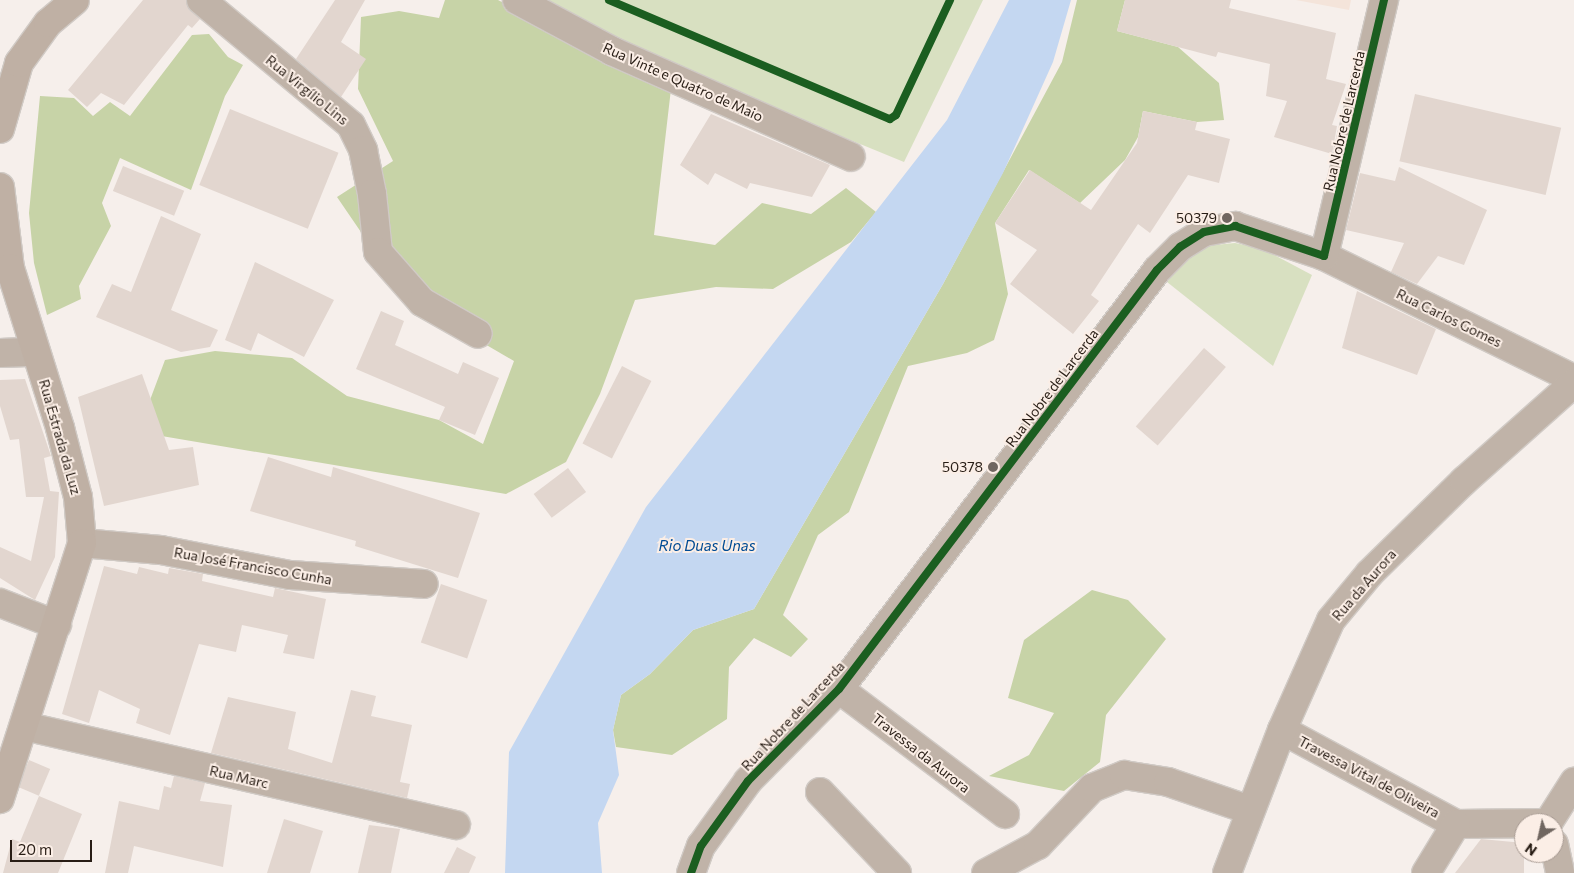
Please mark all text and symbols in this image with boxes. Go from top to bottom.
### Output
street label: Rua Vinte e Quatro de Maio [600,39,766,125]
street label: Rua Nobre de Larcerda [1320,49,1368,193]
street label: Rua Virgílio Lins [262,52,352,128]
place label: 50379 [1176,210,1217,226]
marker: 50379 [1221,212,1233,224]
street label: Rua Carlos Gomes [1394,285,1504,351]
street label: Rua Nobre de Larcerda [1002,326,1102,450]
street label: Rua Estrada da Luz [35,377,85,497]
place label: 50378 [942,459,983,475]
marker: 50378 [987,461,999,473]
water label: Rio Duas Unas [659,537,755,555]
street label: Rua José Francisco Cunha [173,544,333,588]
street label: Rua da Aurora [1328,546,1400,624]
street label: Rua Nobre de Larcerda [738,658,848,774]
street label: Travessa da Aurora [869,710,973,796]
street label: Travessa Vital de Oliveira [1296,733,1442,821]
street label: Rua Marc [208,762,270,792]
north arrow [1514,813,1564,863]
scale bar [12,830,95,862]
text: 20 m [18,840,52,858]
text: N [1522,840,1540,860]

